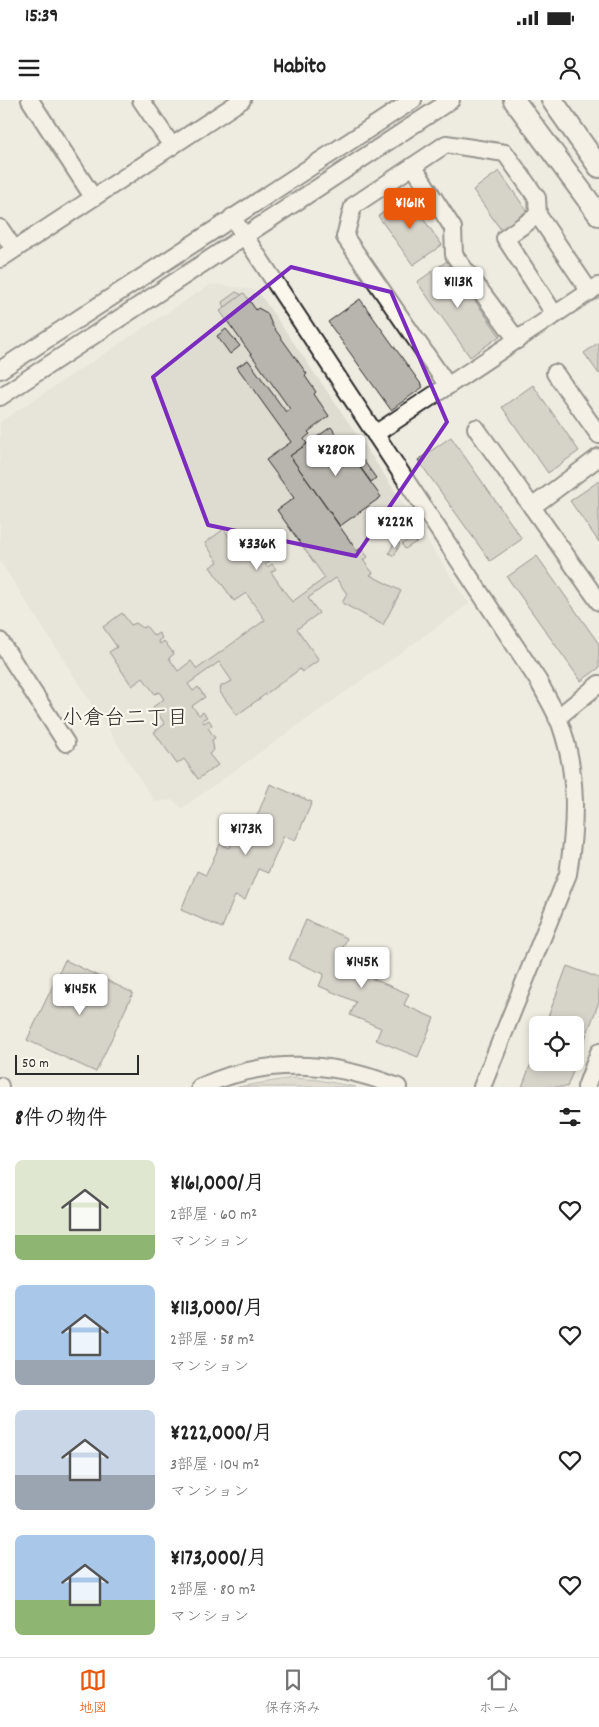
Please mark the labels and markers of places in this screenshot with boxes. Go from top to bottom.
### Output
pin: ¥161K [375,188,445,230]
pin: ¥113K [423,266,493,309]
pin: ¥280K [301,434,371,477]
pin: ¥222K [360,506,430,549]
pin: ¥336K [222,528,292,571]
pin: ¥173K [211,814,281,856]
pin: ¥145K [327,946,397,989]
pin: ¥145K [45,974,115,1016]

